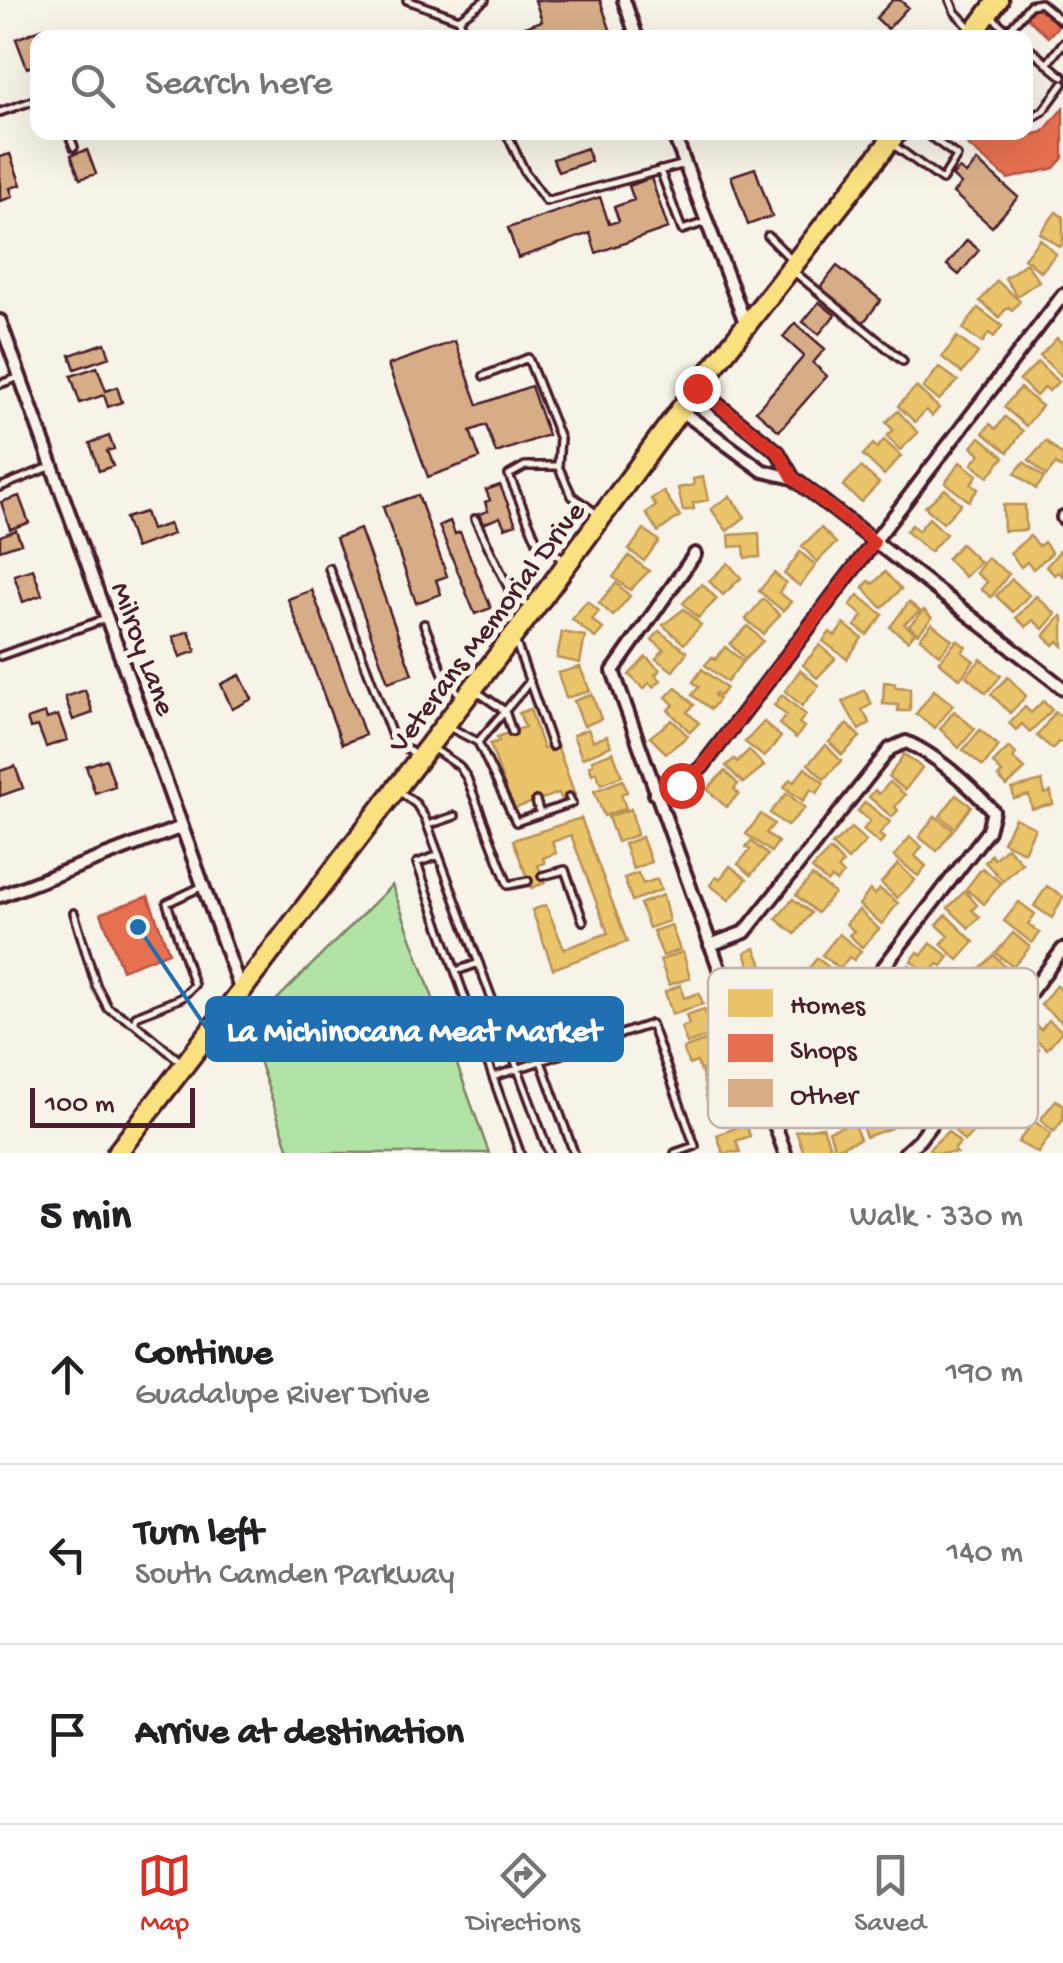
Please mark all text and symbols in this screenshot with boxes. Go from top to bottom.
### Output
search box [30,30,1033,140]
icon: search [65,58,120,113]
text: Search here [145,63,332,107]
route end [675,366,721,412]
street label: Veterans Memorial Drive [382,496,595,762]
street label: Milroy Lane [100,578,181,721]
route start [659,763,705,809]
legend [708,968,1038,1128]
text: Homes [790,991,866,1024]
callout: La Michinocana Meat Market [207,998,622,1060]
text: La Michinocana Meat Market [227,1015,604,1053]
text: Shops [790,1036,857,1069]
text: Other [790,1081,860,1114]
scale bar [30,1083,195,1128]
text: 100 m [45,1089,115,1122]
text: 5 min [40,1194,131,1243]
text: Walk · 330 m [850,1199,1023,1237]
text: Continue [135,1333,273,1377]
icon: ahead [40,1347,95,1402]
text: 190 m [946,1355,1023,1393]
text: Guadalupe River Drive [135,1377,429,1415]
text: Turn left [135,1513,263,1557]
icon: left [40,1527,95,1582]
text: 140 m [946,1535,1023,1573]
text: South Camden Parkway [135,1557,455,1595]
icon: arrive [40,1707,95,1762]
text: Arrive at destination [135,1712,464,1756]
tab: Map [137,1848,192,1941]
tab: Directions [466,1848,580,1941]
tab: Saved [854,1848,926,1941]

